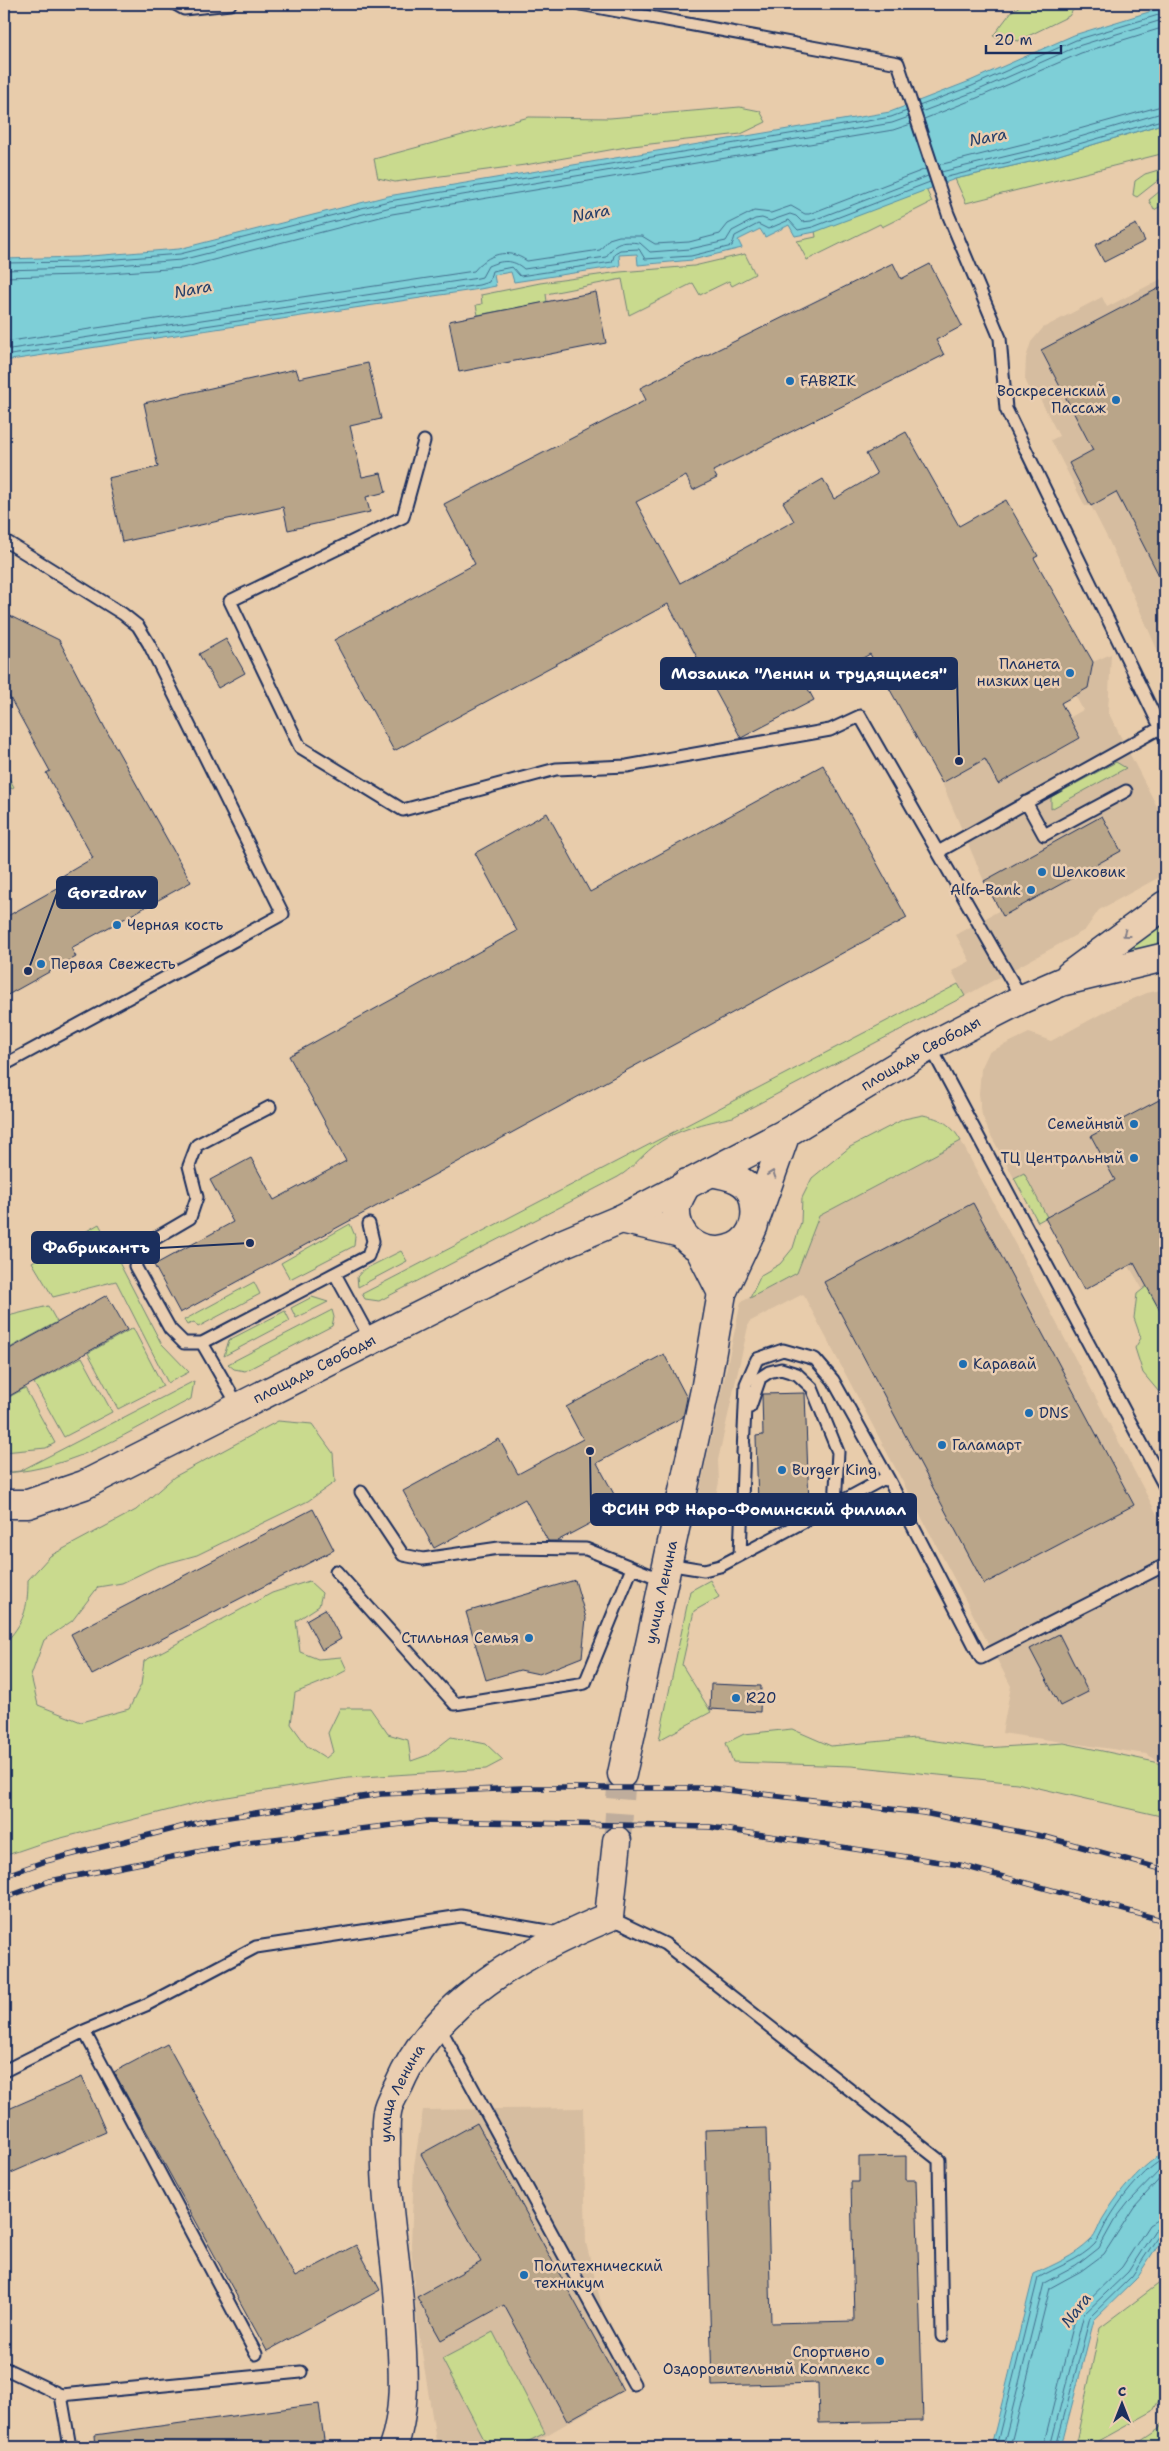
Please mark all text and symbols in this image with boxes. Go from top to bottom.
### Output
scale bar [986,22,1062,54]
text: 20 m [994,30,1033,50]
water label: Nara [967,123,1009,151]
water label: Nara [570,199,612,227]
water label: Nara [172,275,214,303]
place label: FABRIK [800,371,857,391]
marker: FABRIK [784,375,796,387]
place label: Воскресенский Пассаж [997,381,1107,418]
marker: Воскресенский Пассаж [1110,394,1122,406]
place label: Планета низких цен [977,654,1061,691]
callout: Мозаика "Ленин и трудящиеся" [661,658,957,689]
text: Мозаика "Ленин и трудящиеся" [671,663,947,684]
marker: Планета низких цен [1064,667,1076,679]
place label: Шелковик [1052,862,1125,882]
marker: Шелковик [1036,866,1048,878]
callout: Gorzdrav [57,877,157,908]
place label: Alfa-Bank [950,880,1021,900]
text: Gorzdrav [67,882,147,903]
marker: Alfa-Bank [1025,884,1037,896]
place label: Черная кость [127,915,224,935]
marker: Черная кость [111,919,123,931]
one-way arrow [1122,928,1132,937]
place label: Первая Свежесть [51,954,176,974]
marker: Первая Свежесть [35,958,47,970]
street label: площадь Свободы [857,1012,984,1096]
place label: Семейный [1047,1114,1124,1134]
marker: Семейный [1128,1118,1140,1130]
place label: ТЦ Центральный [1001,1148,1124,1168]
marker: ТЦ Центральный [1128,1152,1140,1164]
one-way arrow [766,1170,776,1179]
callout: Фабрикантъ [32,1232,159,1263]
text: Фабрикантъ [42,1237,150,1258]
street label: площадь Свободы [250,1330,379,1408]
place label: Каравай [973,1354,1037,1374]
marker: Каравай [957,1358,969,1370]
place label: DNS [1039,1403,1069,1423]
marker: DNS [1023,1407,1035,1419]
place label: Галамарт [952,1435,1022,1455]
marker: Галамарт [936,1439,948,1451]
place label: Burger King [792,1460,877,1480]
marker: Burger King [776,1464,788,1476]
callout: ФСИН РФ Наро-Фоминский филиал [591,1494,916,1525]
text: ФСИН РФ Наро-Фоминский филиал [602,1499,907,1520]
street label: улица Ленина [640,1538,682,1646]
place label: Стильная Семья [401,1628,519,1648]
marker: Стильная Семья [523,1632,535,1644]
place label: R20 [746,1688,776,1708]
marker: R20 [730,1692,742,1704]
street label: улица Ленина [376,2040,430,2143]
place label: Политехнический техникум [534,2256,663,2293]
marker: Политехнический техникум [518,2269,530,2281]
water label: Nara [1056,2288,1096,2332]
place label: Спортивно Оздоровительный Комплекс [663,2342,870,2379]
marker: Спортивно Оздоровительный Комплекс [874,2355,886,2367]
north arrow [1096,2378,1146,2428]
text: С [1118,2382,1126,2400]

